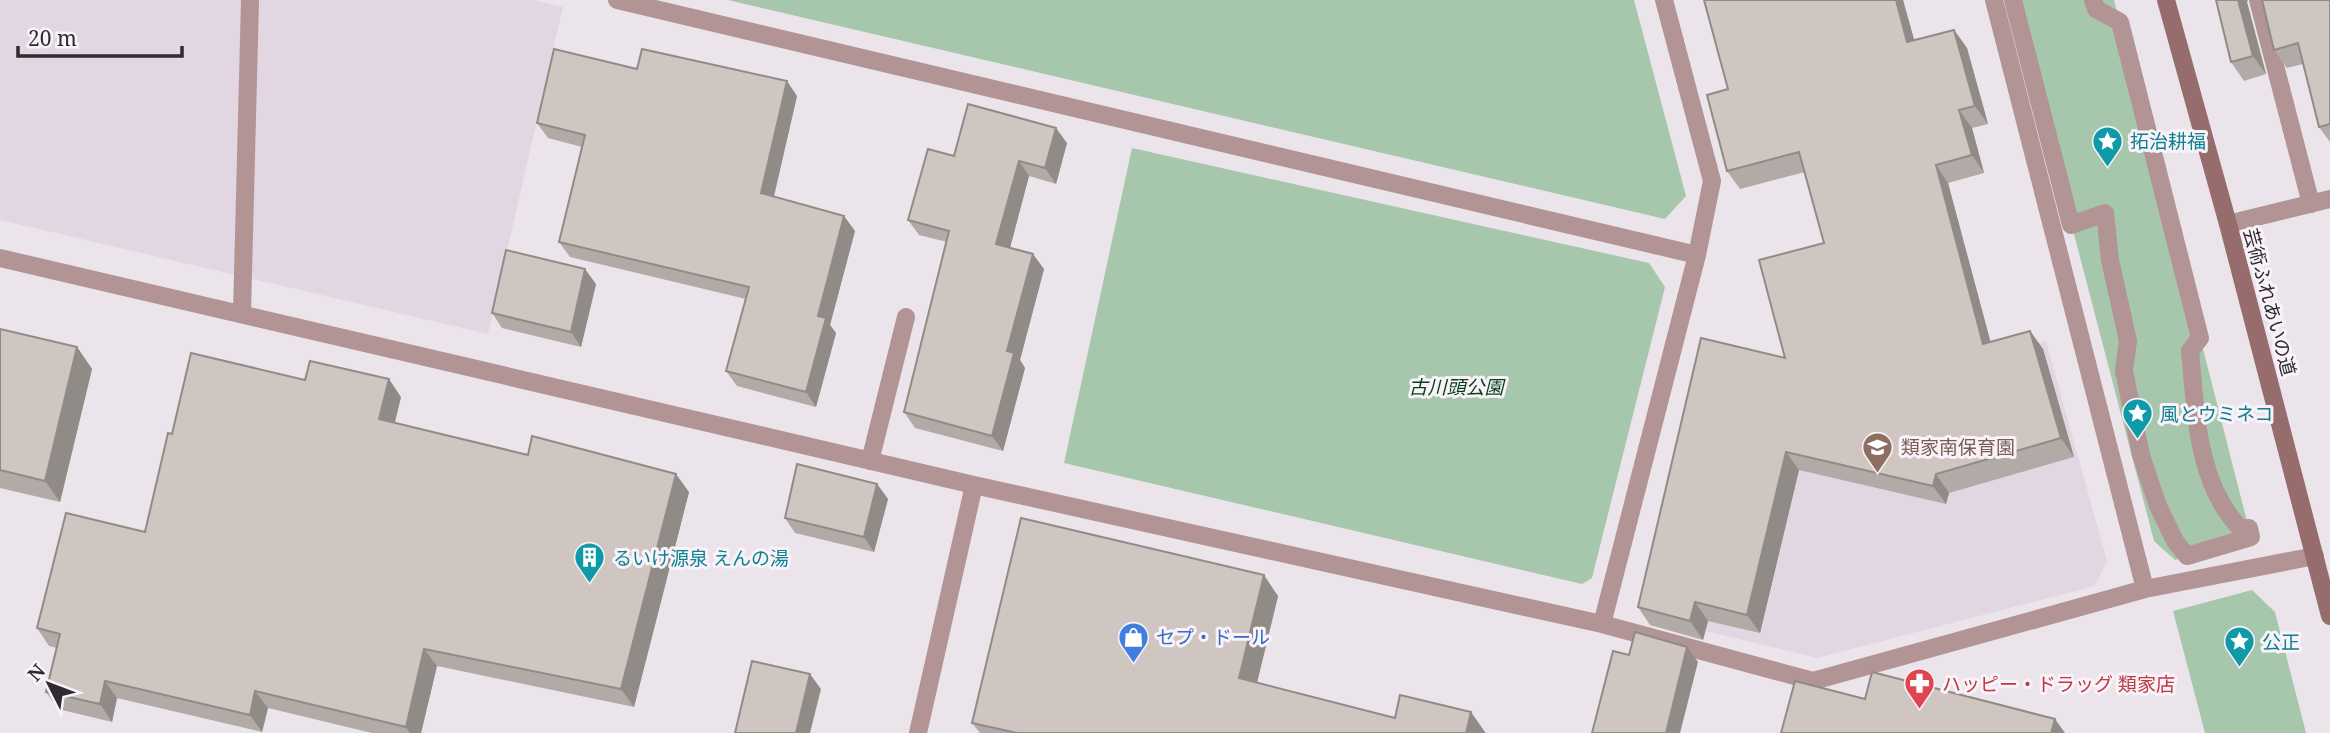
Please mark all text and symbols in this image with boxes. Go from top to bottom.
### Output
scale bar [18,14,182,58]
text: 20 m [28,24,77,52]
place icon: 拓治耕福 [2090,124,2124,168]
place label: 拓治耕福 [2130,128,2206,154]
street label: 芸術ふれあいの道 [2238,225,2302,379]
park label: 古川頭公園 [1408,374,1506,400]
place icon: 風とウミネコ [2120,397,2154,441]
place label: 風とウミネコ [2160,401,2274,427]
school or university icon: 類家南保育園 [1861,430,1895,474]
place label: 類家南保育園 [1901,434,2015,460]
building icon: るいけ源泉 えんの湯 [573,541,607,585]
place label: るいけ源泉 えんの湯 [613,545,789,571]
shop icon: セプ・ドール [1116,620,1150,664]
place label: セプ・ドール [1156,624,1270,650]
place icon: 公正 [2222,625,2256,669]
place label: 公正 [2262,629,2300,655]
north arrow [14,649,84,719]
text: N [22,658,51,687]
pharmacy icon: ハッピー・ドラッグ 類家店 [1902,667,1936,711]
place label: ハッピー・ドラッグ 類家店 [1942,671,2175,697]

